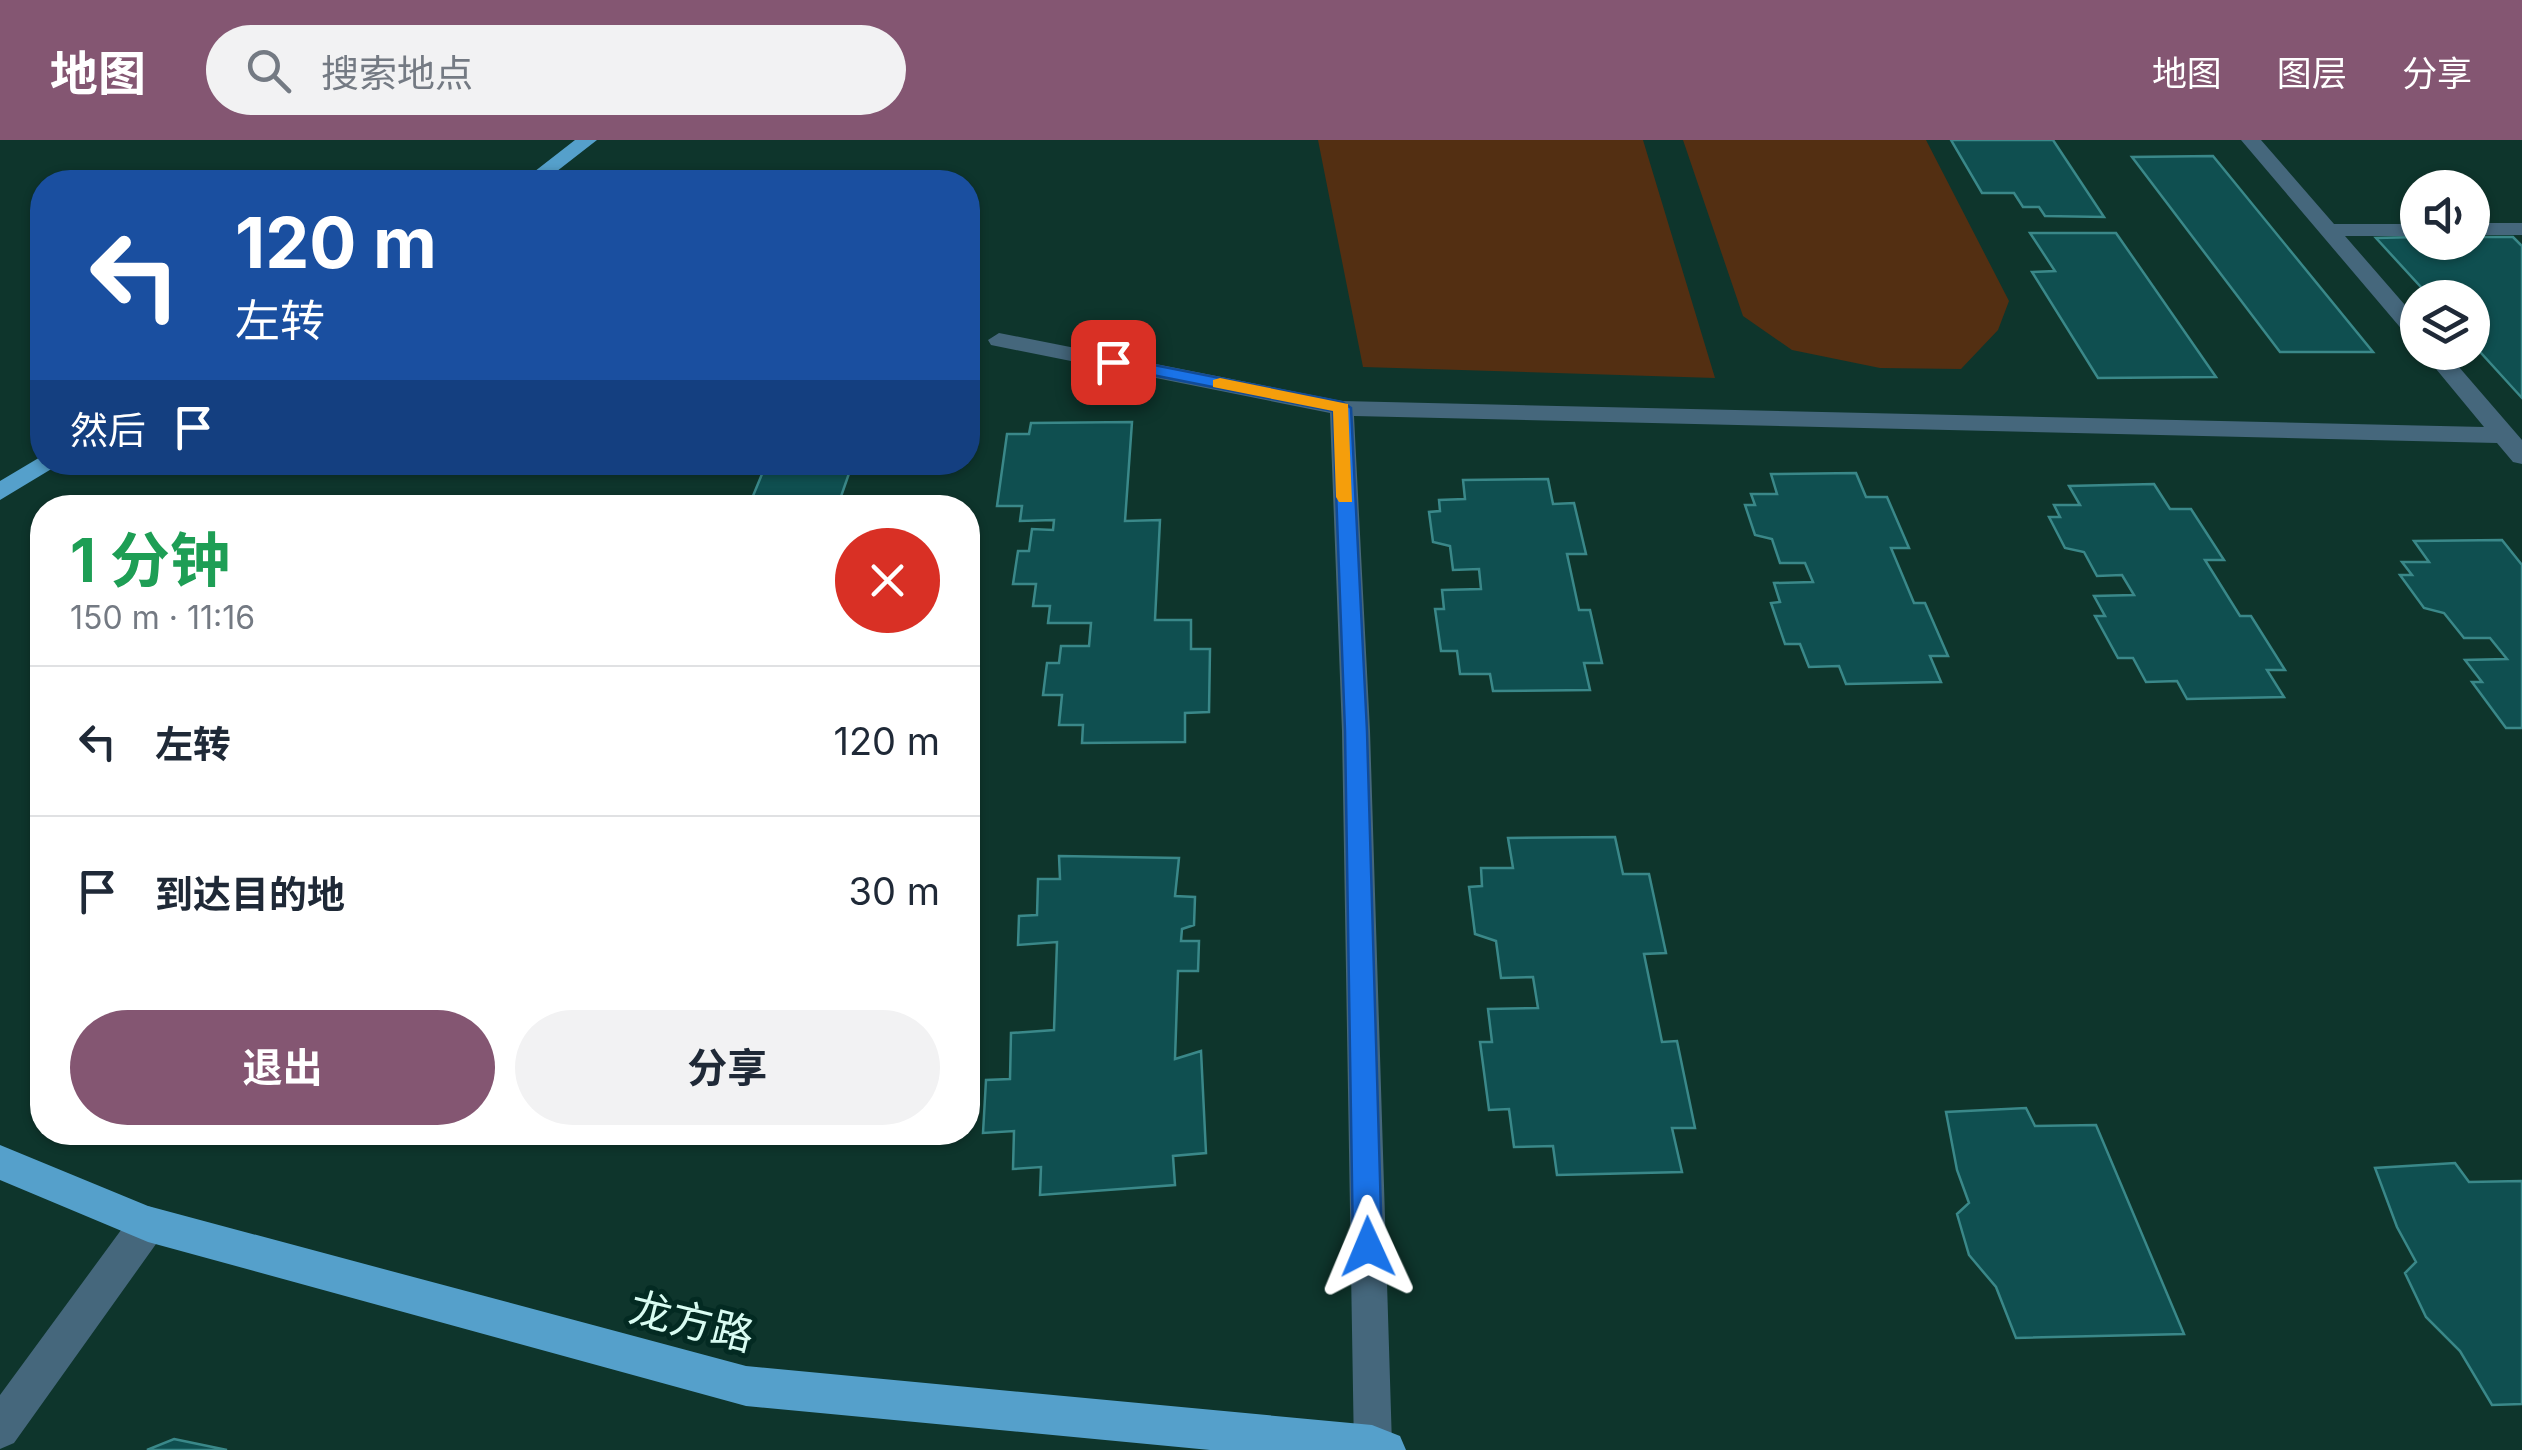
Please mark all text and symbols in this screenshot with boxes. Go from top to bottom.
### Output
search box [206,25,906,115]
icon: search [241,43,296,98]
text: 地图 [50,44,146,103]
text: 搜索地点 [321,50,473,96]
text: 地图 [2152,52,2222,94]
text: 图层 [2277,52,2347,94]
text: 分享 [2402,52,2472,94]
map controls [2400,170,2490,370]
button: sound [2400,170,2490,260]
text: 120 m [235,200,437,285]
icon: left [70,210,200,340]
button: layers [2400,280,2490,370]
text: 左转 [235,293,325,348]
pin [1071,320,1156,405]
icon: arrive [1086,335,1141,390]
icon: arrive [166,400,221,455]
text: 然后 [70,407,146,453]
text: 1 分钟 [70,524,230,596]
button: close [835,528,940,633]
text: 150 m · 11:16 [70,598,255,637]
icon: left [70,714,125,769]
text: 120 m [833,718,940,764]
text: 左转 [155,721,231,767]
icon: arrive [70,864,125,919]
text: 30 m [849,868,940,914]
text: 到达目的地 [155,871,345,917]
button: 退出 [70,1010,495,1125]
button: 分享 [515,1010,940,1125]
position arrow [1316,1195,1420,1299]
street label: 龙方路 [625,1281,759,1361]

